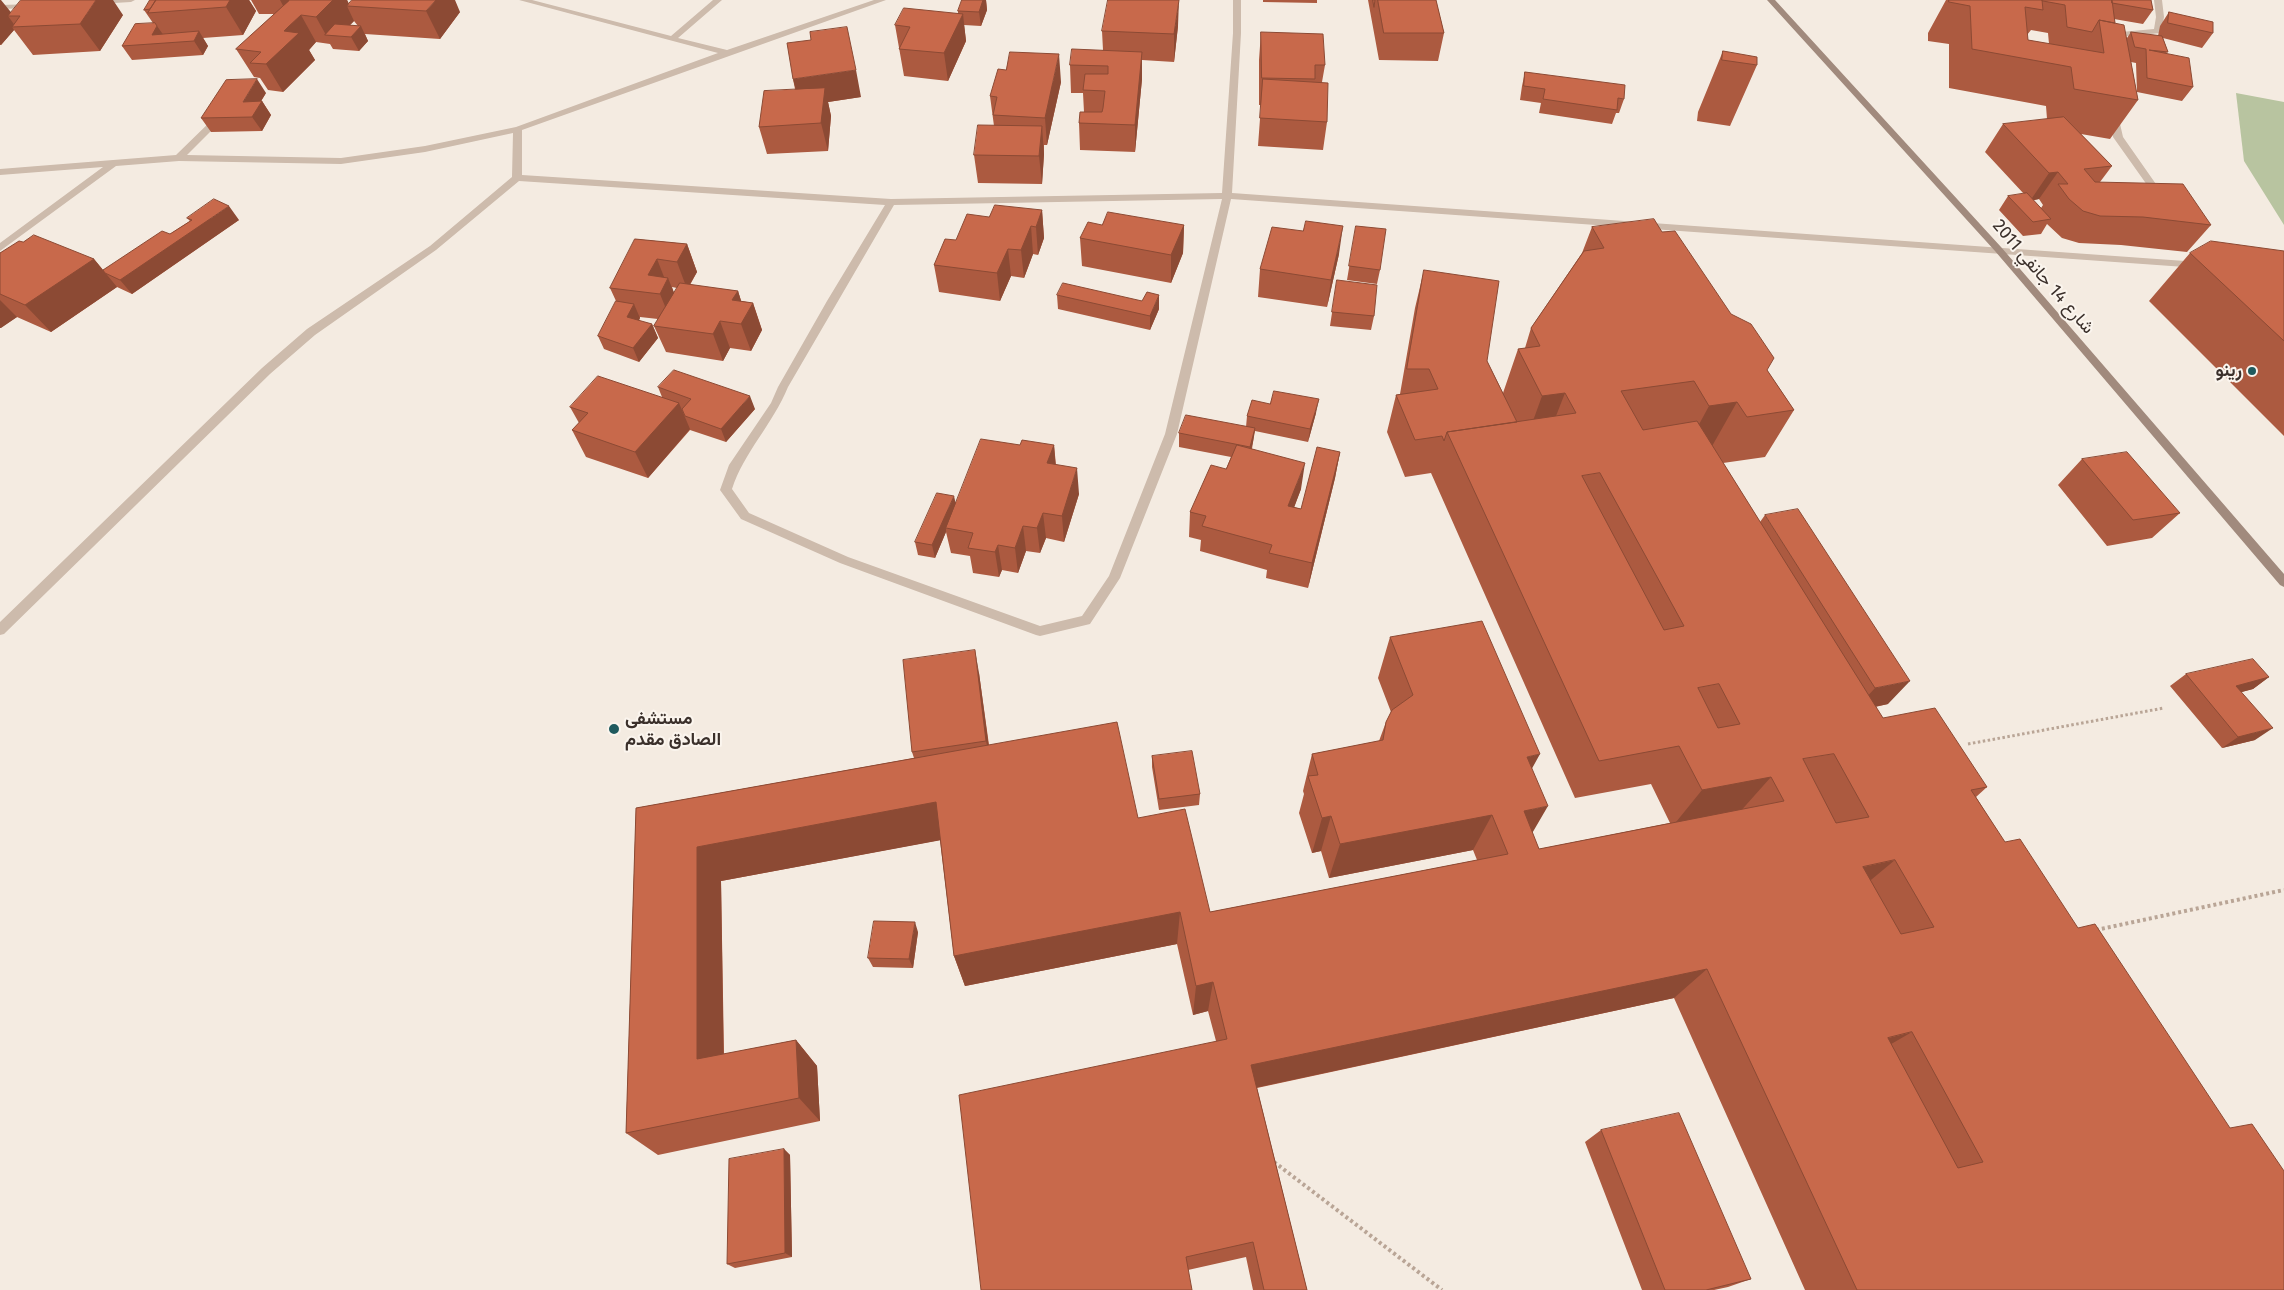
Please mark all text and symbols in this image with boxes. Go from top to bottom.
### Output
street label: شارع 14 جانفي 2011 [1988,215,2098,339]
place label: رينو [2216,360,2242,382]
marker: رينو [2246,365,2258,377]
place label: مستشفى الصادق مقدم [625,708,721,751]
marker: مستشفى الصادق مقدم [607,722,621,736]

